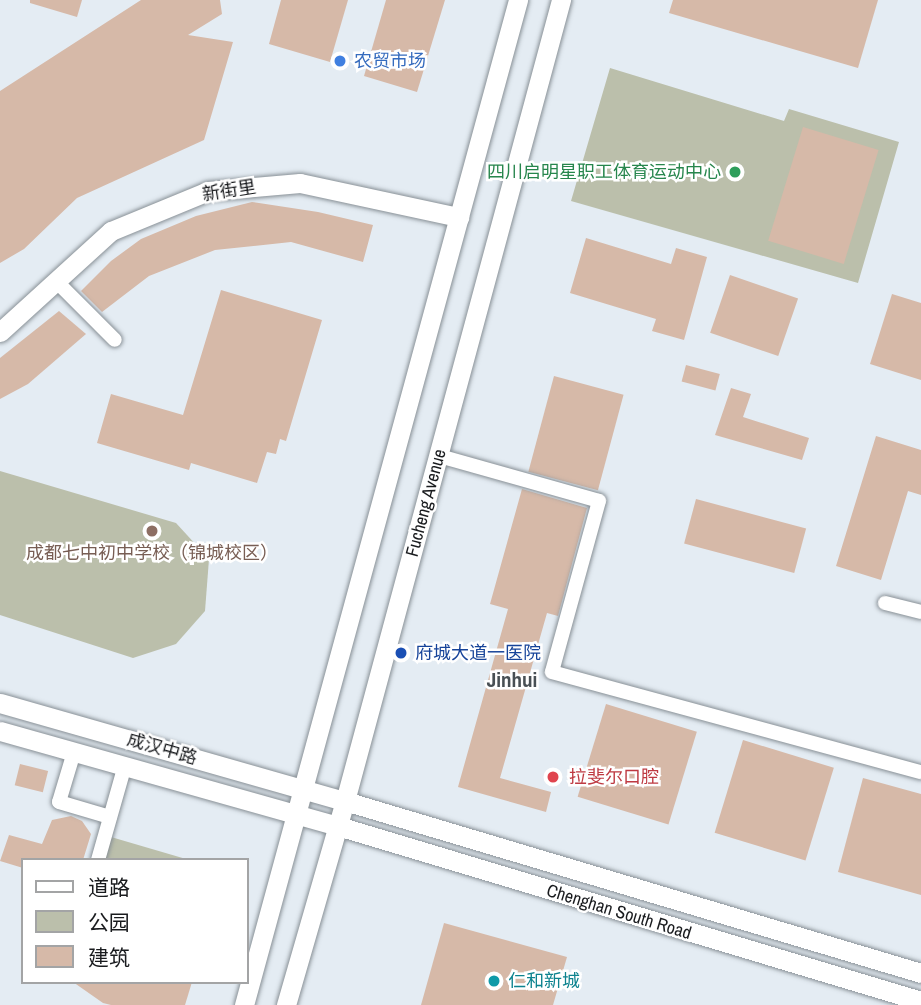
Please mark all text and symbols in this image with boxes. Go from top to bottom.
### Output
place label: 农贸市场 [354,50,426,72]
marker: 农贸市场 [332,53,348,69]
place label: 四川启明星职工体育运动中心 [487,161,721,183]
marker: 四川启明星职工体育运动中心 [727,164,743,180]
street label: 新街里 [201,176,257,206]
street label: Fucheng Avenue [401,446,451,560]
marker: 成都七中初中学校（锦城校区） [144,523,160,539]
place label: 成都七中初中学校（锦城校区） [26,542,278,564]
place label: 府城大道一医院 [415,642,541,664]
marker: 府城大道一医院 [393,645,409,661]
district label: Jinhui [487,667,537,693]
street label: 成汉中路 [124,729,200,769]
place label: 拉斐尔口腔 [569,766,659,788]
marker: 拉斐尔口腔 [543,767,563,787]
legend [21,858,248,984]
text: 道路 [88,873,130,902]
street label: Chenghan South Road [544,880,694,944]
text: 公园 [88,908,130,937]
text: 建筑 [88,943,130,972]
place label: 仁和新城 [508,970,580,992]
marker: 仁和新城 [486,973,502,989]

